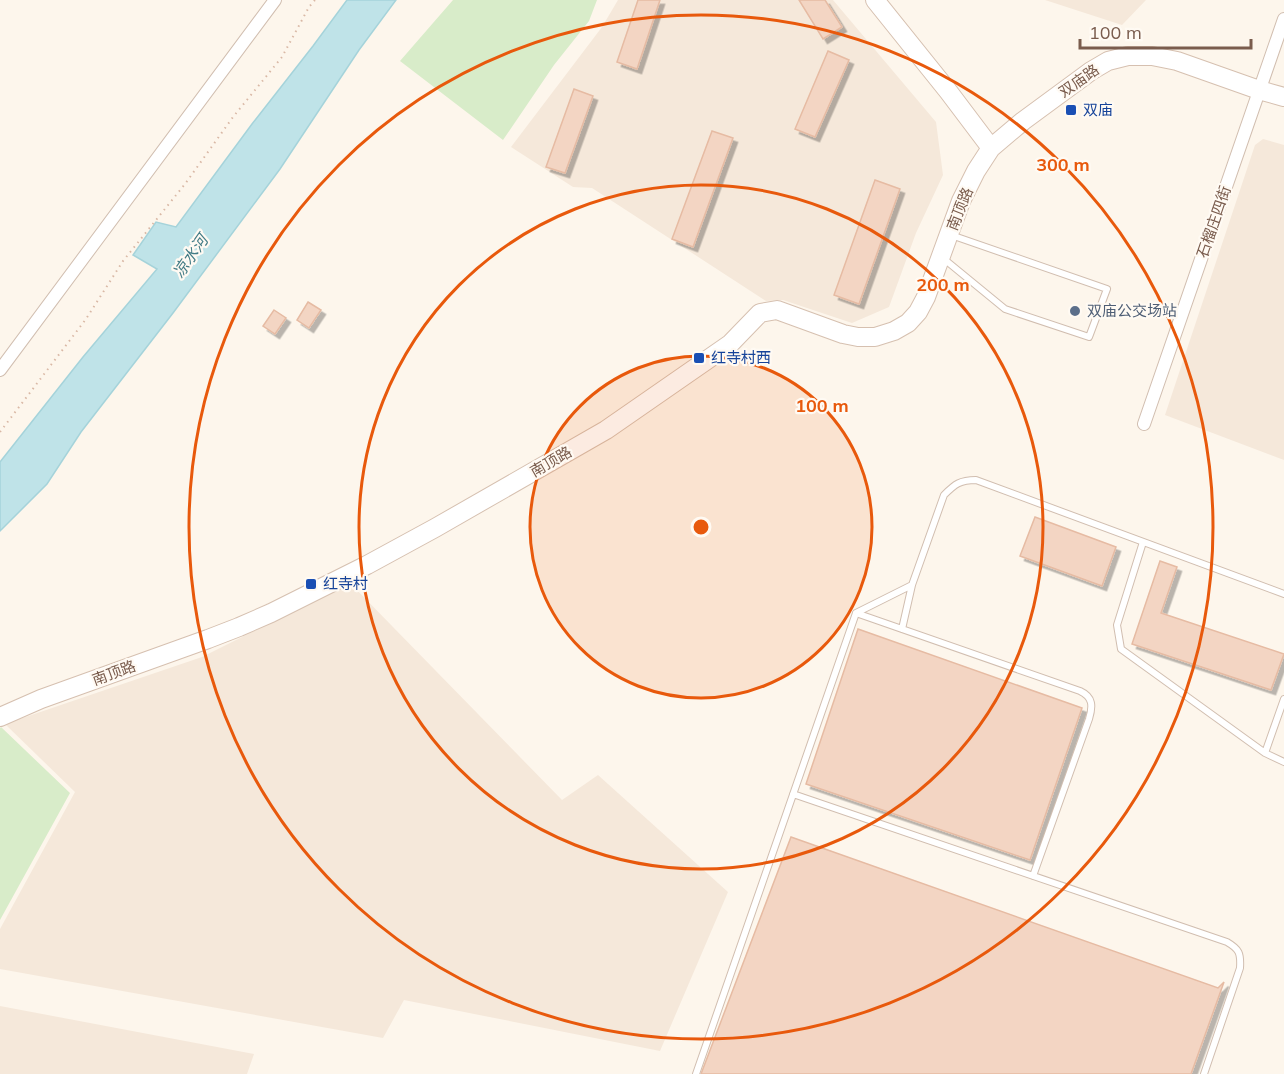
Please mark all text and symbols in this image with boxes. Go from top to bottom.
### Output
scale bar [1080,12,1251,50]
text: 100 m [1089,21,1142,44]
street label: 双庙路 [1055,60,1103,101]
place label: 双庙 [1083,100,1113,119]
marker: 双庙 [1064,103,1078,117]
text: 300 m [1036,153,1090,176]
street label: 石榴庄四街 [1192,183,1235,260]
street label: 南顶路 [942,184,977,233]
water label: 凉水河 [168,228,214,281]
text: 200 m [916,273,970,296]
place label: 双庙公交场站 [1087,301,1177,320]
marker: 双庙公交场站 [1068,304,1082,318]
place label: 红寺村西 [711,348,771,367]
marker: 红寺村西 [692,351,706,365]
text: 100 m [795,394,849,417]
street label: 南顶路 [527,442,575,481]
centre of rings [691,517,711,537]
place label: 红寺村 [323,574,368,593]
marker: 红寺村 [304,577,318,591]
street label: 南顶路 [89,656,138,689]

